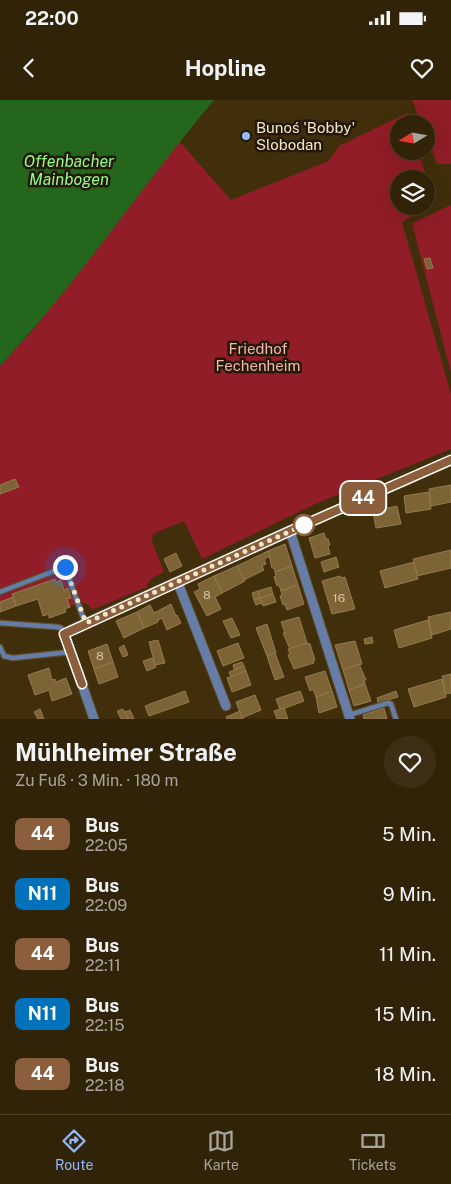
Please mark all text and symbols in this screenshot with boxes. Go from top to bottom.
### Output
text: 22:00 [25,7,79,29]
icon: back [15,54,43,82]
icon: heart [408,54,436,82]
text: Hopline [185,55,266,81]
north arrow [390,115,435,160]
map controls [390,115,435,215]
place label: Bunoś 'Bobby' Slobodan [256,119,355,153]
marker: Bunoś 'Bobby' Slobodan [240,130,252,142]
water label: Offenbacher Mainbogen [24,152,115,189]
button: layers [390,170,435,215]
park label: Friedhof Fechenheim [216,340,300,374]
line badge: 44 [340,482,386,514]
text: 44 [351,487,375,508]
unlabelled marker [293,514,315,536]
your location [53,555,78,580]
house number: 8 [203,588,211,602]
house number: 16 [333,591,345,605]
house number: 8 [96,649,104,663]
button: heart [384,736,436,788]
text: Mühlheimer Straße [15,738,237,766]
text: Zu Fuß · 3 Min. · 180 m [15,771,178,790]
text: Bus [85,814,119,836]
text: 44 [31,823,54,844]
text: 5 Min. [382,823,436,845]
text: 22:05 [85,836,128,855]
text: Bus [85,874,119,896]
text: N11 [28,883,57,904]
text: 9 Min. [383,883,436,905]
text: 22:09 [85,896,127,915]
text: Bus [85,934,119,956]
text: 44 [31,943,54,964]
text: 11 Min. [379,943,436,965]
text: 22:11 [85,956,121,975]
text: Bus [85,994,119,1016]
text: N11 [28,1003,57,1024]
text: 15 Min. [375,1003,436,1025]
text: 22:15 [85,1016,124,1035]
text: Bus [85,1054,119,1076]
text: 44 [31,1063,54,1084]
text: 18 Min. [374,1063,436,1085]
text: 22:18 [85,1076,125,1095]
tab: Route [55,1127,93,1173]
tab: Karte [203,1127,239,1173]
tab: Tickets [349,1127,396,1173]

